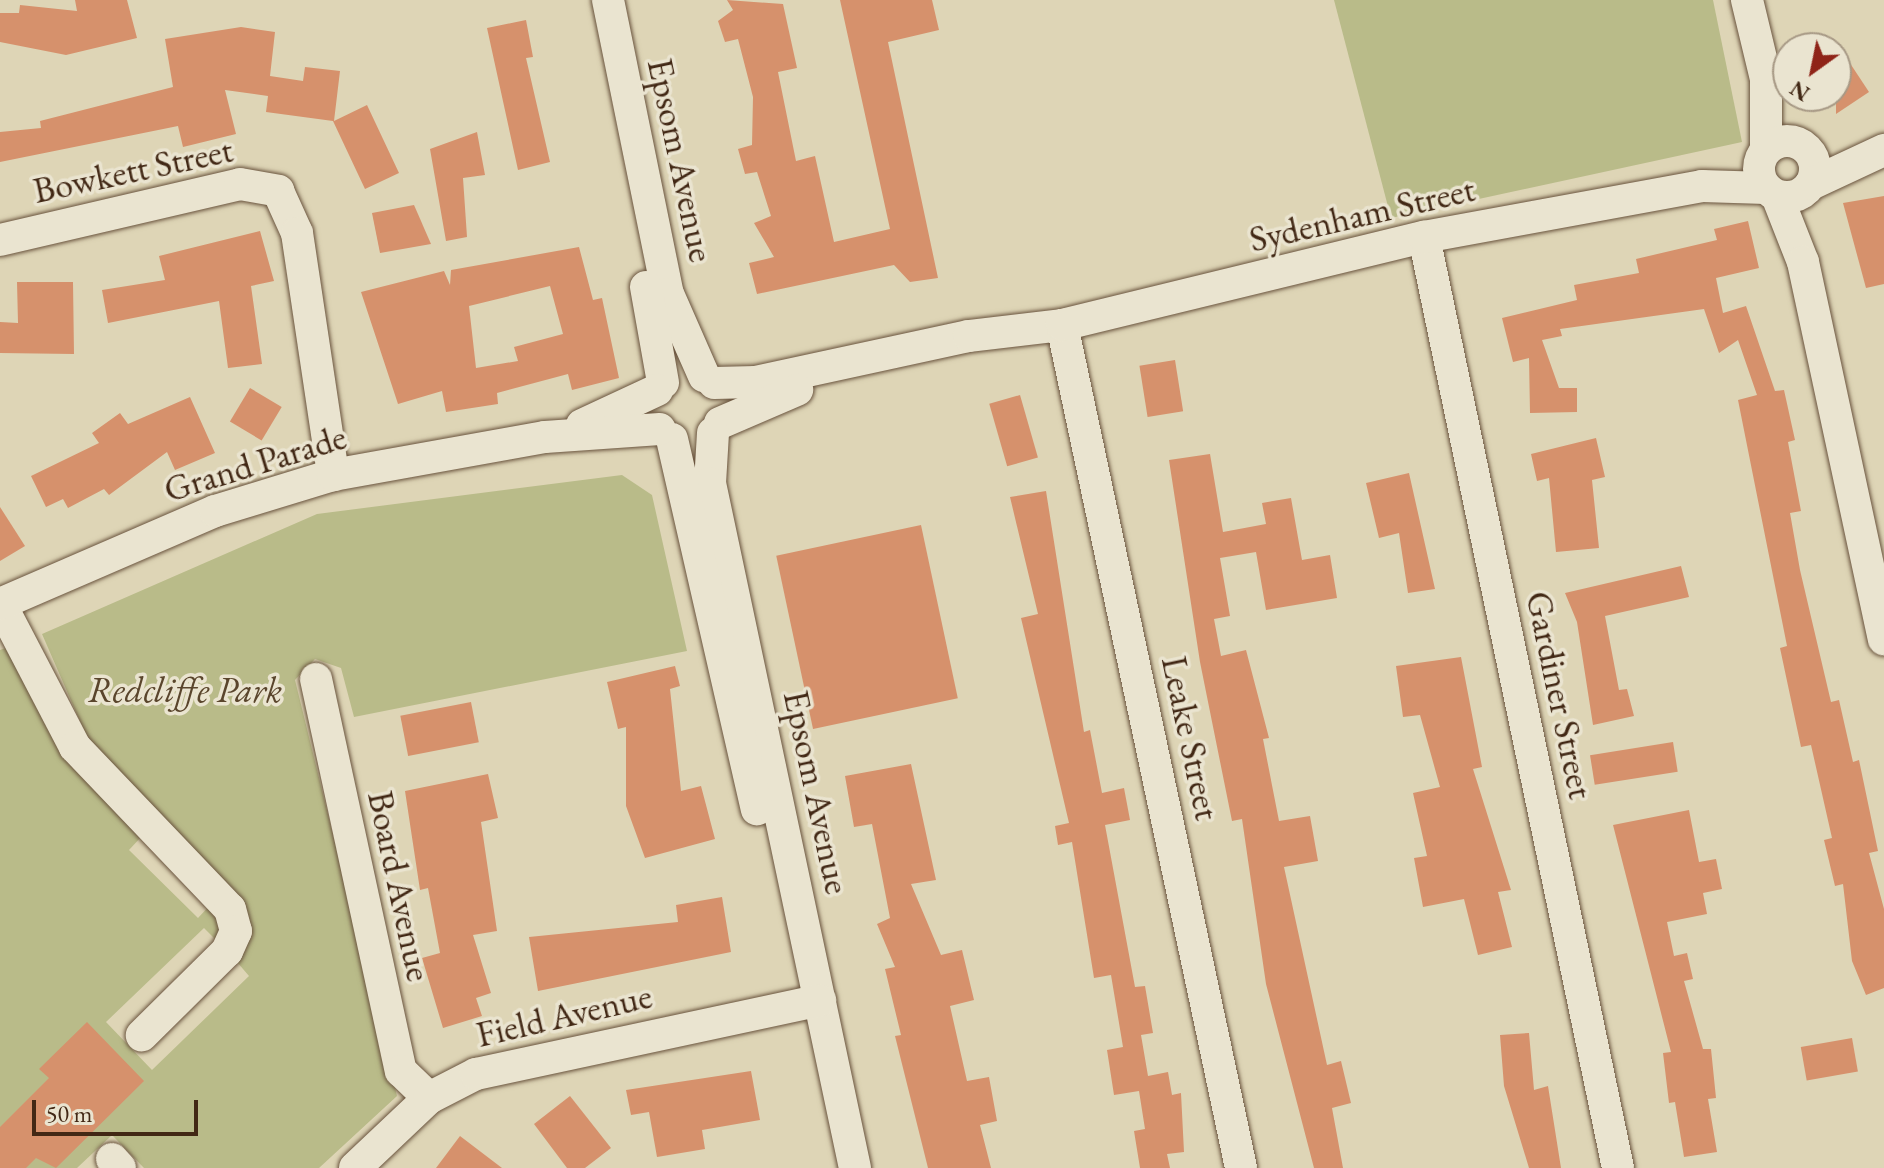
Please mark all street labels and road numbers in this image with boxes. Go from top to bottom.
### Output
street label: Epsom Avenue [638,54,724,266]
street label: Bowkett Street [29,128,237,212]
street label: Sydenham Street [1245,167,1479,261]
street label: Grand Parade [159,415,351,511]
street label: Gardiner Street [1517,587,1603,803]
street label: Leake Street [1153,652,1229,824]
street label: Epsom Avenue [774,686,860,898]
street label: Board Avenue [359,787,441,985]
street label: Field Avenue [472,974,656,1056]

